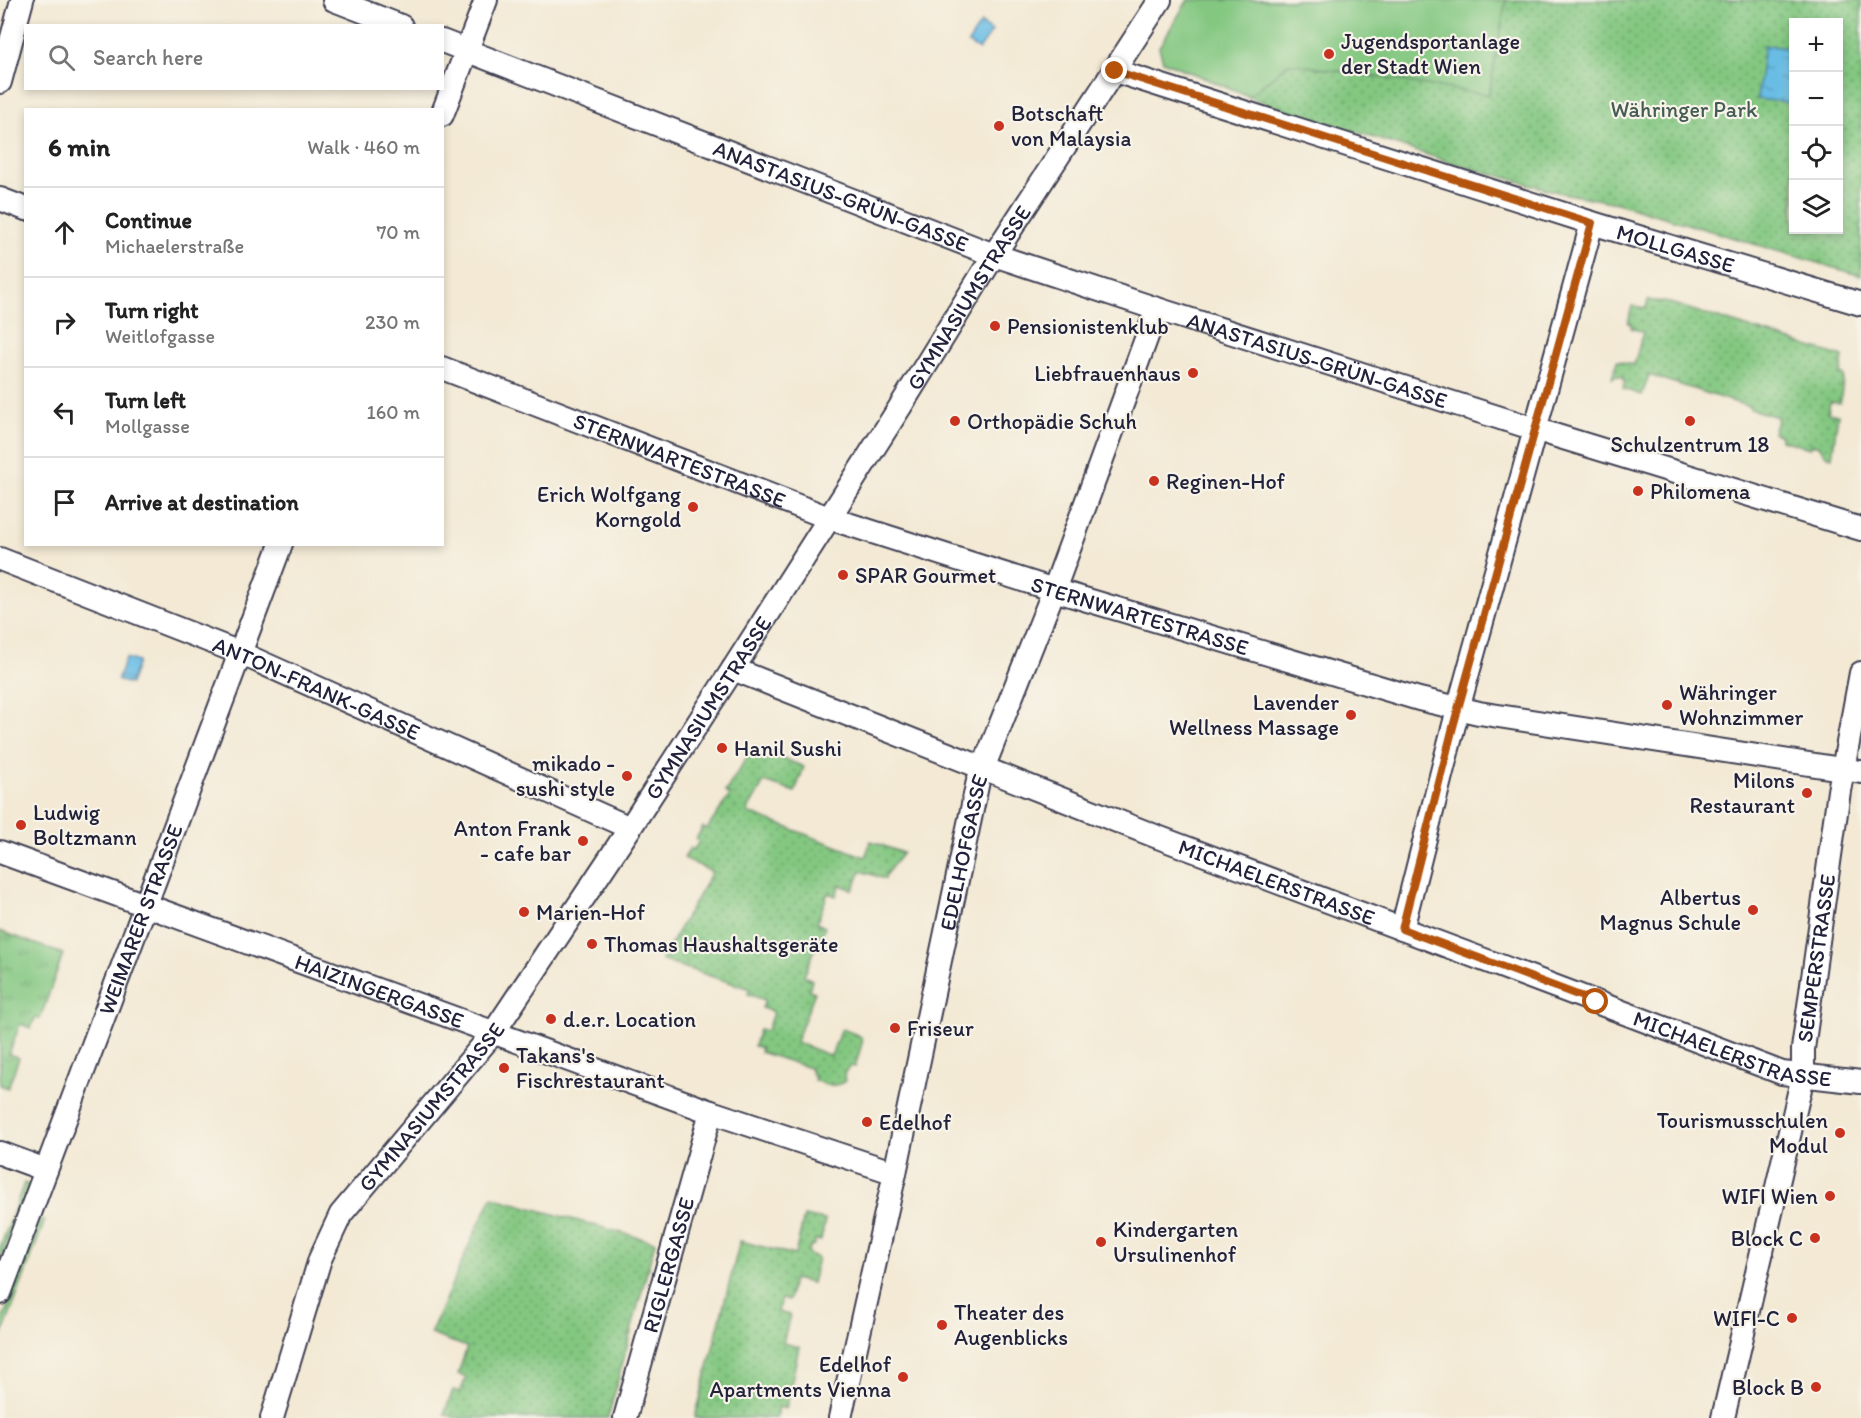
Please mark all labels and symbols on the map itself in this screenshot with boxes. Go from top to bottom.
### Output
place label: Jugendsportanlage der Stadt Wien [1341,28,1520,80]
marker: Jugendsportanlage der Stadt Wien [1322,47,1336,61]
route end [1101,57,1127,83]
park label: Währinger Park [1611,96,1758,123]
place label: Botschaft von Malaysia [1011,100,1131,152]
marker: Botschaft von Malaysia [992,119,1006,133]
street label: ANASTASIUS-GRÜN-GASSE [710,134,972,257]
street label: GYMNASIUMSTRASSE [900,200,1036,395]
street label: MOLLGASSE [1613,218,1738,279]
street label: ANASTASIUS-GRÜN-GASSE [1184,306,1451,414]
place label: Pensionistenklub [1007,313,1169,340]
marker: Pensionistenklub [988,319,1002,333]
place label: Liebfrauenhaus [1034,360,1181,387]
marker: Liebfrauenhaus [1186,366,1200,380]
street label: STERNWARTESTRASSE [570,407,790,513]
place label: Orthopädie Schuh [967,408,1137,435]
marker: Orthopädie Schuh [948,414,962,428]
marker: Schulzentrum 18 [1683,414,1697,428]
place label: Schulzentrum 18 [1611,431,1769,458]
place label: Reginen-Hof [1166,468,1286,495]
marker: Reginen-Hof [1147,474,1161,488]
place label: Philomena [1650,478,1751,505]
place label: Erich Wolfgang Korngold [537,481,682,533]
marker: Philomena [1631,484,1645,498]
marker: Erich Wolfgang Korngold [686,500,700,514]
place label: SPAR Gourmet [855,562,996,589]
marker: SPAR Gourmet [836,568,850,582]
street label: STERNWARTESTRASSE [1028,570,1252,661]
street label: GYMNASIUMSTRASSE [639,611,777,805]
street label: ANTON-FRANK-GASSE [209,630,425,746]
place label: Währinger Wohnzimmer [1679,679,1804,731]
place label: Lavender Wellness Massage [1169,689,1339,741]
marker: Währinger Wohnzimmer [1660,698,1674,712]
marker: Lavender Wellness Massage [1344,708,1358,722]
place label: Hanil Sushi [734,735,842,762]
marker: Hanil Sushi [715,741,729,755]
place label: mikado - sushi style [516,750,615,802]
place label: Milons Restaurant [1689,767,1795,819]
marker: mikado - sushi style [620,769,634,783]
street label: EDELHOFGASSE [933,770,993,933]
marker: Milons Restaurant [1800,786,1814,800]
place label: Ludwig Boltzmann [33,799,137,851]
place label: Anton Frank - cafe bar [454,815,572,867]
marker: Ludwig Boltzmann [14,818,28,832]
street label: WEIMARER STRASSE [92,820,188,1019]
street label: MICHAELERSTRASSE [1175,833,1379,931]
marker: Anton Frank - cafe bar [576,834,590,848]
street label: SEMPERSTRASSE [1791,872,1841,1044]
place label: Albertus Magnus Schule [1599,884,1741,936]
place label: Marien-Hof [536,899,646,926]
marker: Albertus Magnus Schule [1746,903,1760,917]
marker: Marien-Hof [517,905,531,919]
place label: Thomas Haushaltsgeräte [604,931,839,958]
marker: Thomas Haushaltsgeräte [585,937,599,951]
street label: HAIZINGERGASSE [291,948,468,1034]
route start [1582,988,1608,1014]
street label: MICHAELERSTRASSE [1630,1004,1833,1092]
place label: d.e.r. Location [563,1006,696,1033]
marker: d.e.r. Location [544,1012,558,1026]
place label: Friseur [907,1015,974,1042]
street label: GYMNASIUMSTRASSE [352,1017,510,1197]
marker: Friseur [888,1021,902,1035]
place label: Takans's Fischrestaurant [516,1042,665,1094]
marker: Takans's Fischrestaurant [497,1061,511,1075]
place label: Tourismusschulen Modul [1657,1107,1829,1159]
place label: Edelhof [879,1109,952,1136]
marker: Edelhof [860,1115,874,1129]
marker: Tourismusschulen Modul [1833,1126,1847,1140]
place label: WIFI Wien [1722,1183,1819,1210]
marker: WIFI Wien [1823,1189,1837,1203]
street label: RIGLERGASSE [636,1194,700,1336]
place label: Kindergarten Ursulinenhof [1113,1216,1239,1268]
place label: Block C [1731,1225,1803,1252]
marker: Block C [1808,1231,1822,1245]
marker: Kindergarten Ursulinenhof [1094,1235,1108,1249]
place label: Theater des Augenblicks [954,1299,1068,1351]
place label: WIFI-C [1713,1305,1780,1332]
marker: WIFI-C [1785,1311,1799,1325]
marker: Theater des Augenblicks [935,1318,949,1332]
place label: Edelhof Apartments Vienna [709,1351,892,1403]
marker: Edelhof Apartments Vienna [896,1370,910,1384]
place label: Block B [1732,1374,1804,1401]
marker: Block B [1809,1380,1823,1394]

